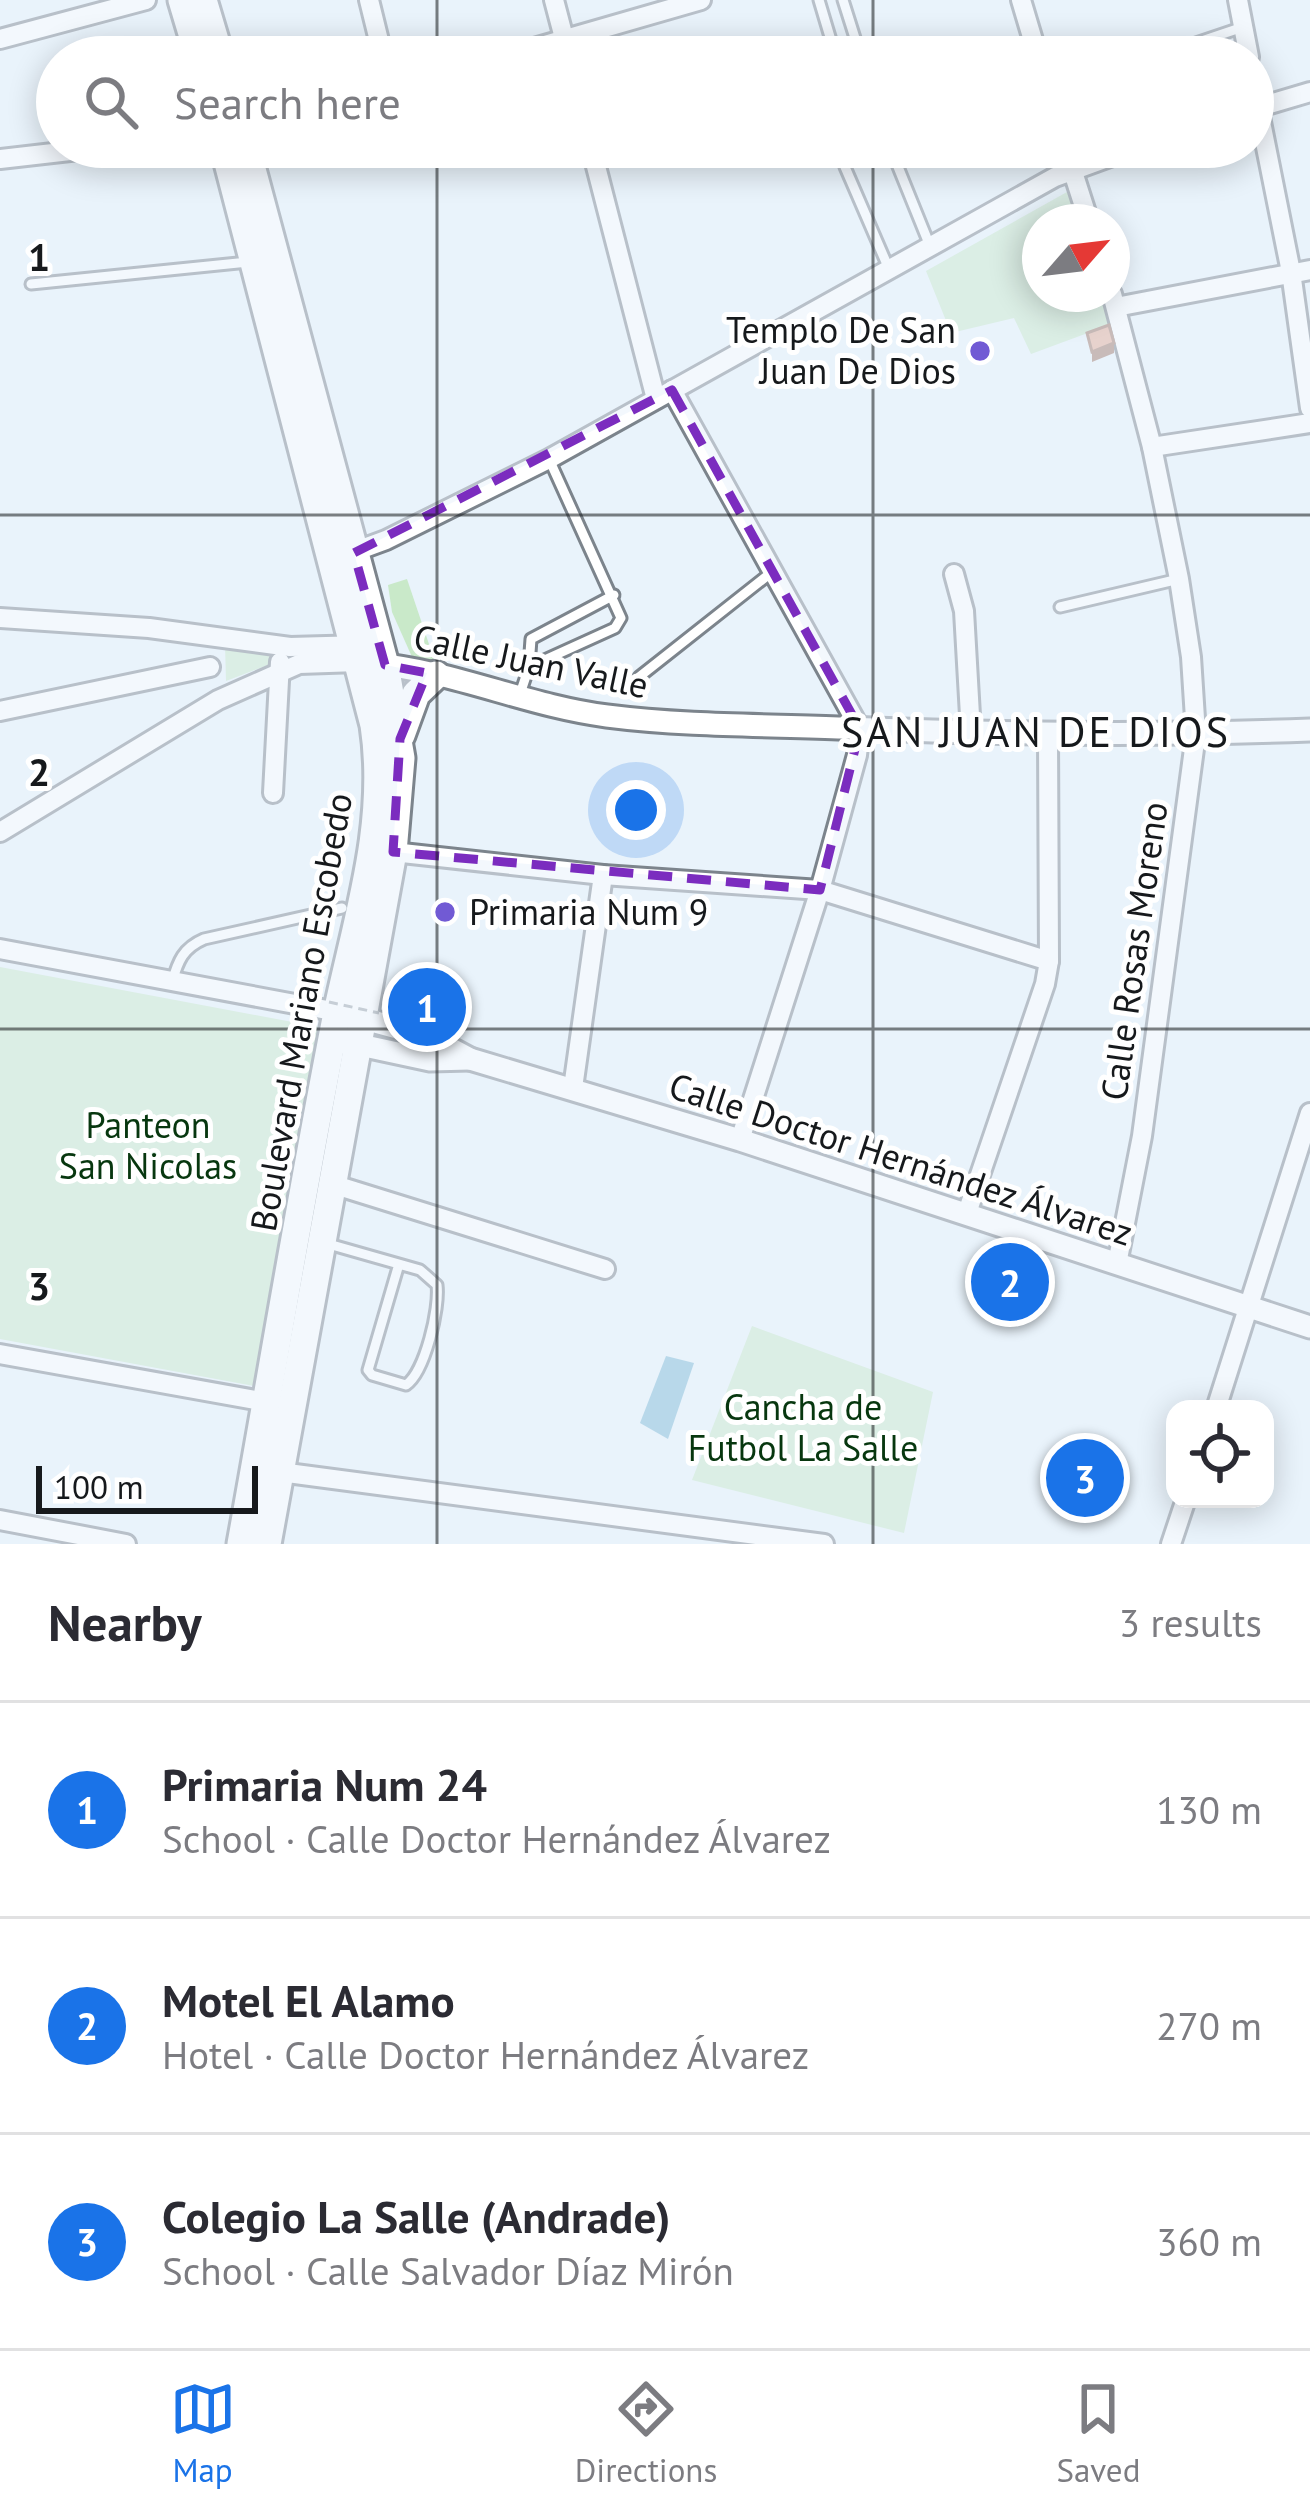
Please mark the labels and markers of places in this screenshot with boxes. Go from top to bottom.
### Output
place label: Templo De San Juan De Dios [726,306,956,394]
marker: Templo De San Juan De Dios [967,338,993,364]
place label: Primaria Num 9 [469,888,708,935]
marker: Primaria Num 9 [432,899,458,925]
pin: 1 [388,962,466,1052]
pin: 2 [971,1237,1049,1327]
pin: 3 [1046,1433,1124,1523]

